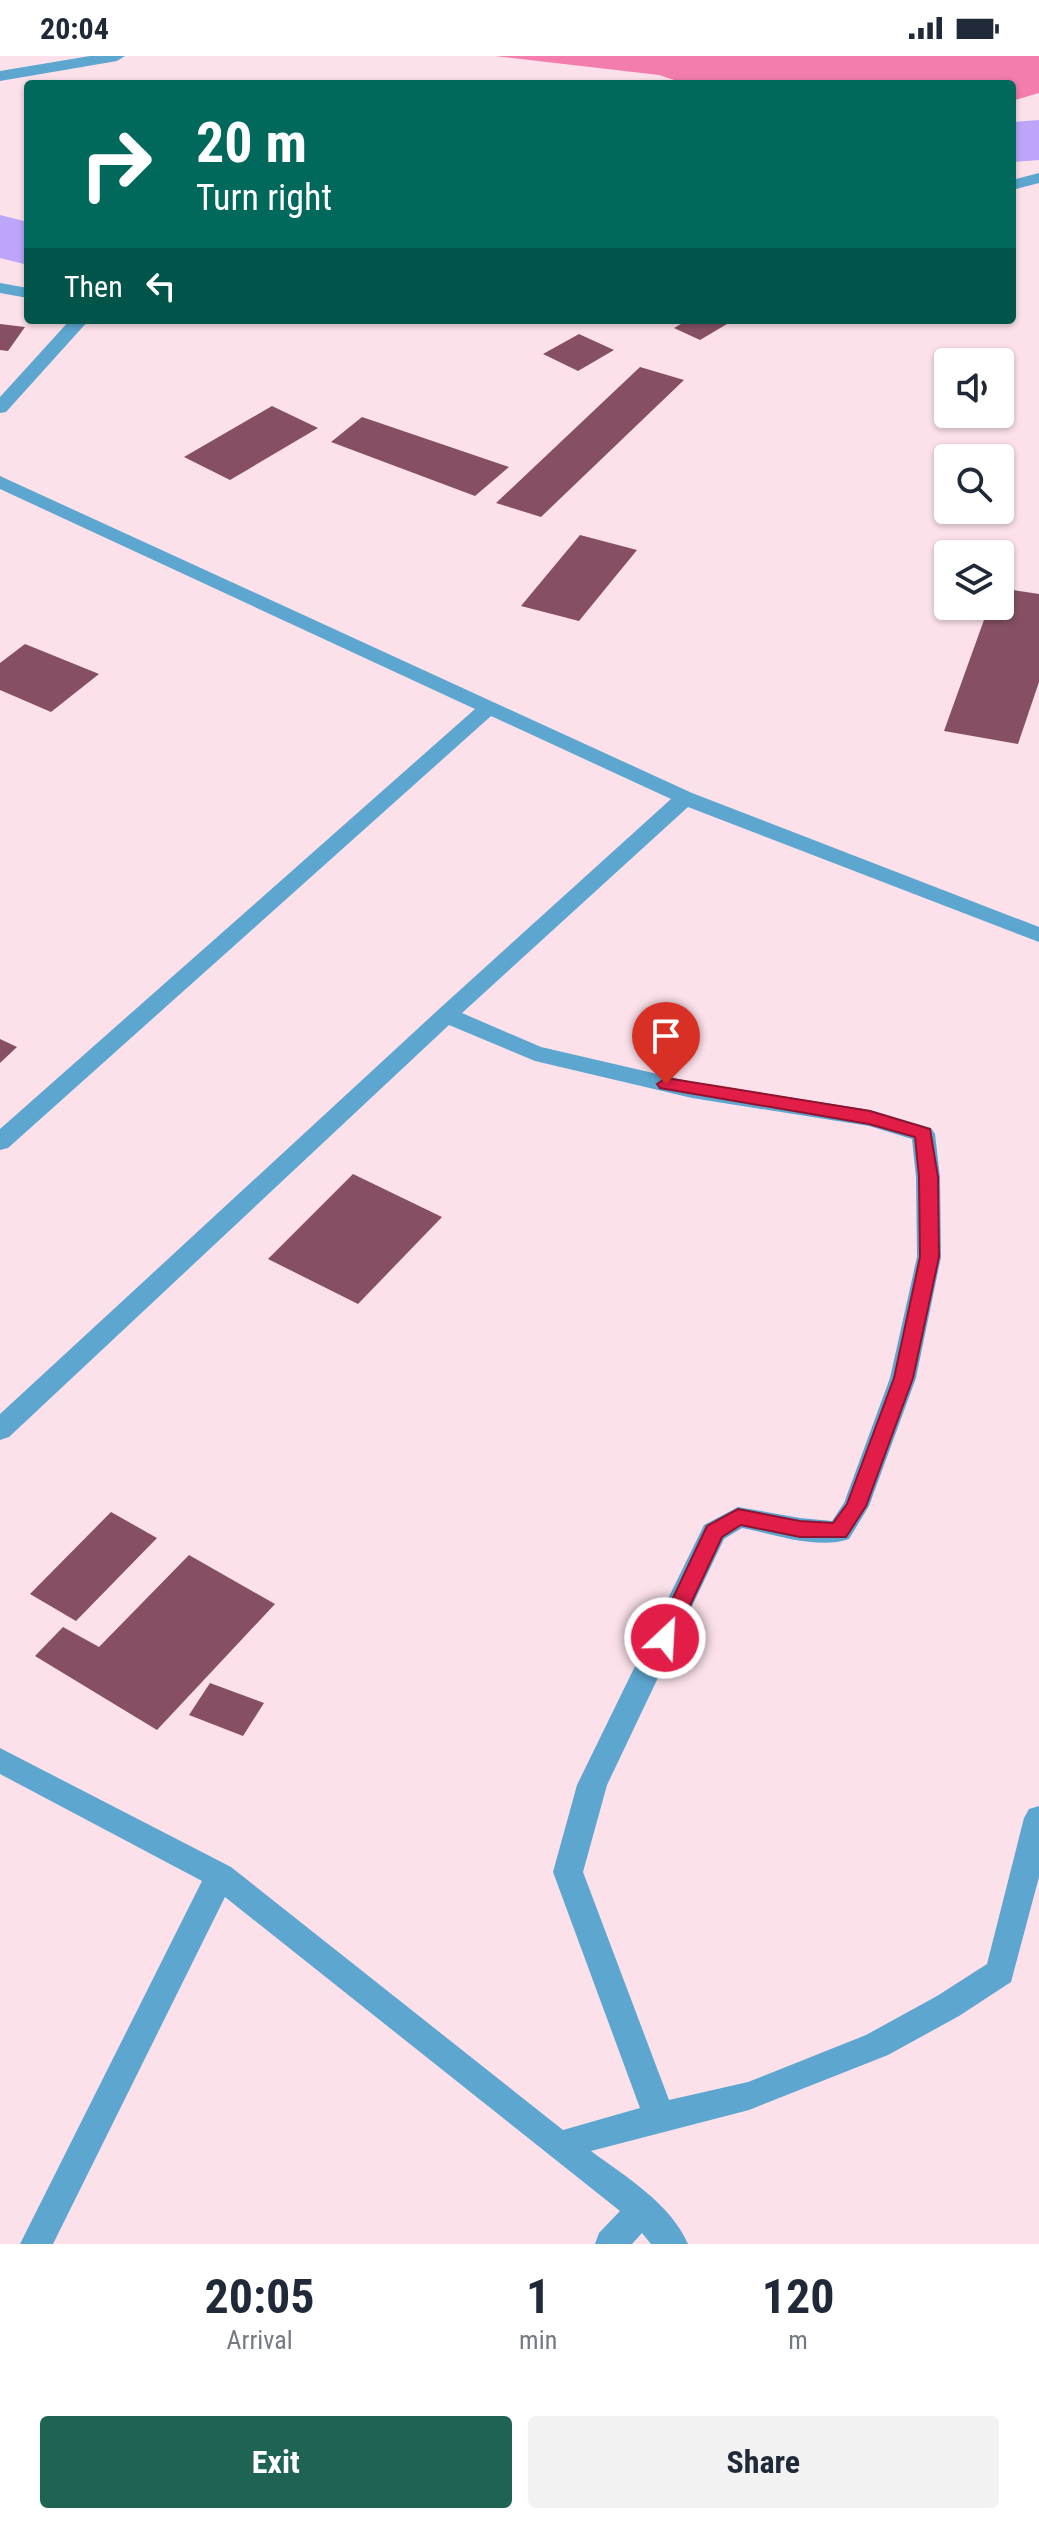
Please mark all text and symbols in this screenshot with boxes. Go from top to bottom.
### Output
text: 20:04 [40,11,109,46]
text: 20 m [196,110,307,176]
icon: right [64,112,168,216]
text: Turn right [196,177,332,219]
icon: left [139,264,183,308]
text: Then [64,269,123,304]
map controls [934,348,1014,620]
button: sound [934,348,1014,428]
button: search [934,444,1014,524]
button: layers [934,540,1014,620]
pin [632,1002,700,1084]
icon: arrive [644,1014,688,1058]
position arrow [623,1596,707,1680]
text: 20:05 [204,2268,315,2325]
text: 1 [526,2268,550,2325]
text: 120 [762,2268,834,2325]
text: Arrival [226,2325,293,2355]
text: min [519,2325,557,2355]
text: m [788,2325,808,2355]
button: Exit [40,2416,512,2508]
button: Share [528,2416,999,2508]

